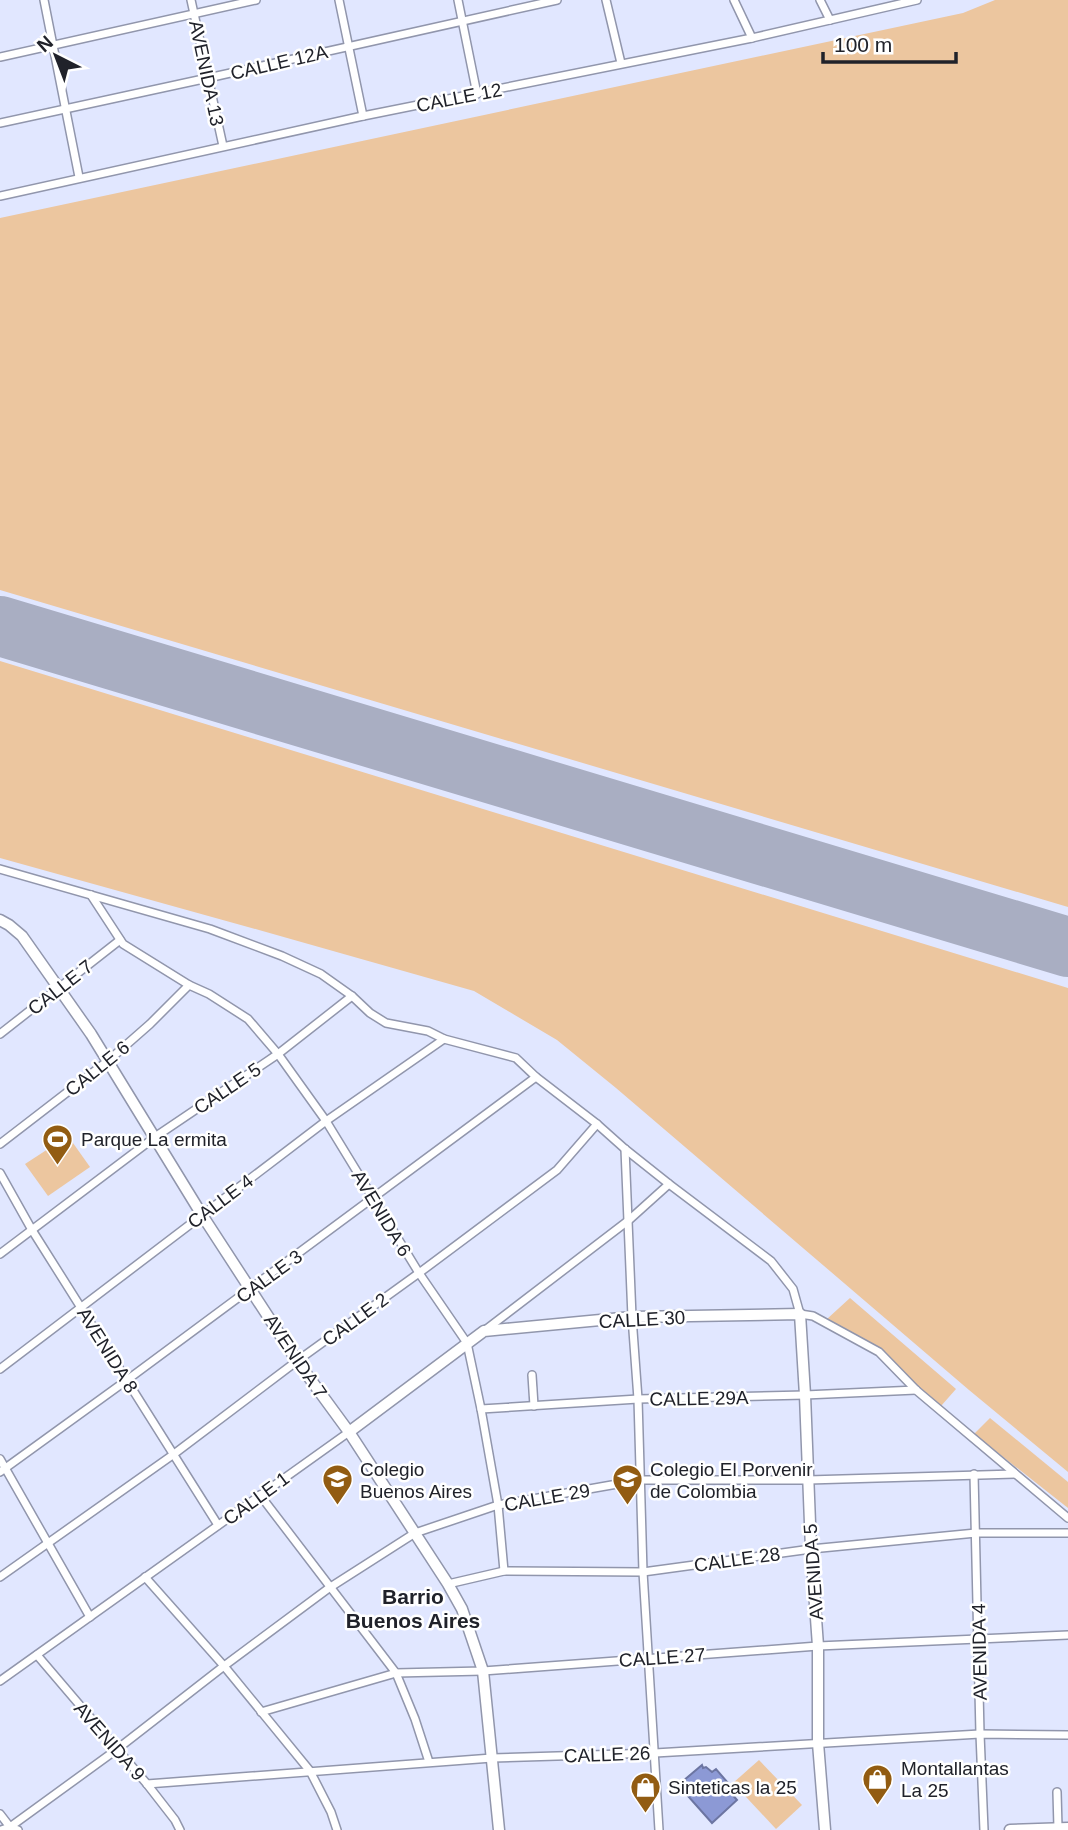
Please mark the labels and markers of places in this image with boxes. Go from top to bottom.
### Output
sports icon: Parque La ermita [41,1122,75,1166]
place label: Parque La ermita [81,1129,227,1150]
place label: Colegio Buenos Aires [360,1459,472,1502]
place label: Colegio El Porvenir de Colombia [650,1459,813,1502]
school or university icon: Colegio Buenos Aires [320,1463,354,1507]
school or university icon: Colegio El Porvenir de Colombia [610,1463,644,1507]
place label: Montallantas La 25 [901,1758,1009,1801]
shop icon: Montallantas La 25 [861,1762,895,1806]
shop icon: Sinteticas la 25 [628,1770,662,1814]
place label: Sinteticas la 25 [668,1777,797,1798]

